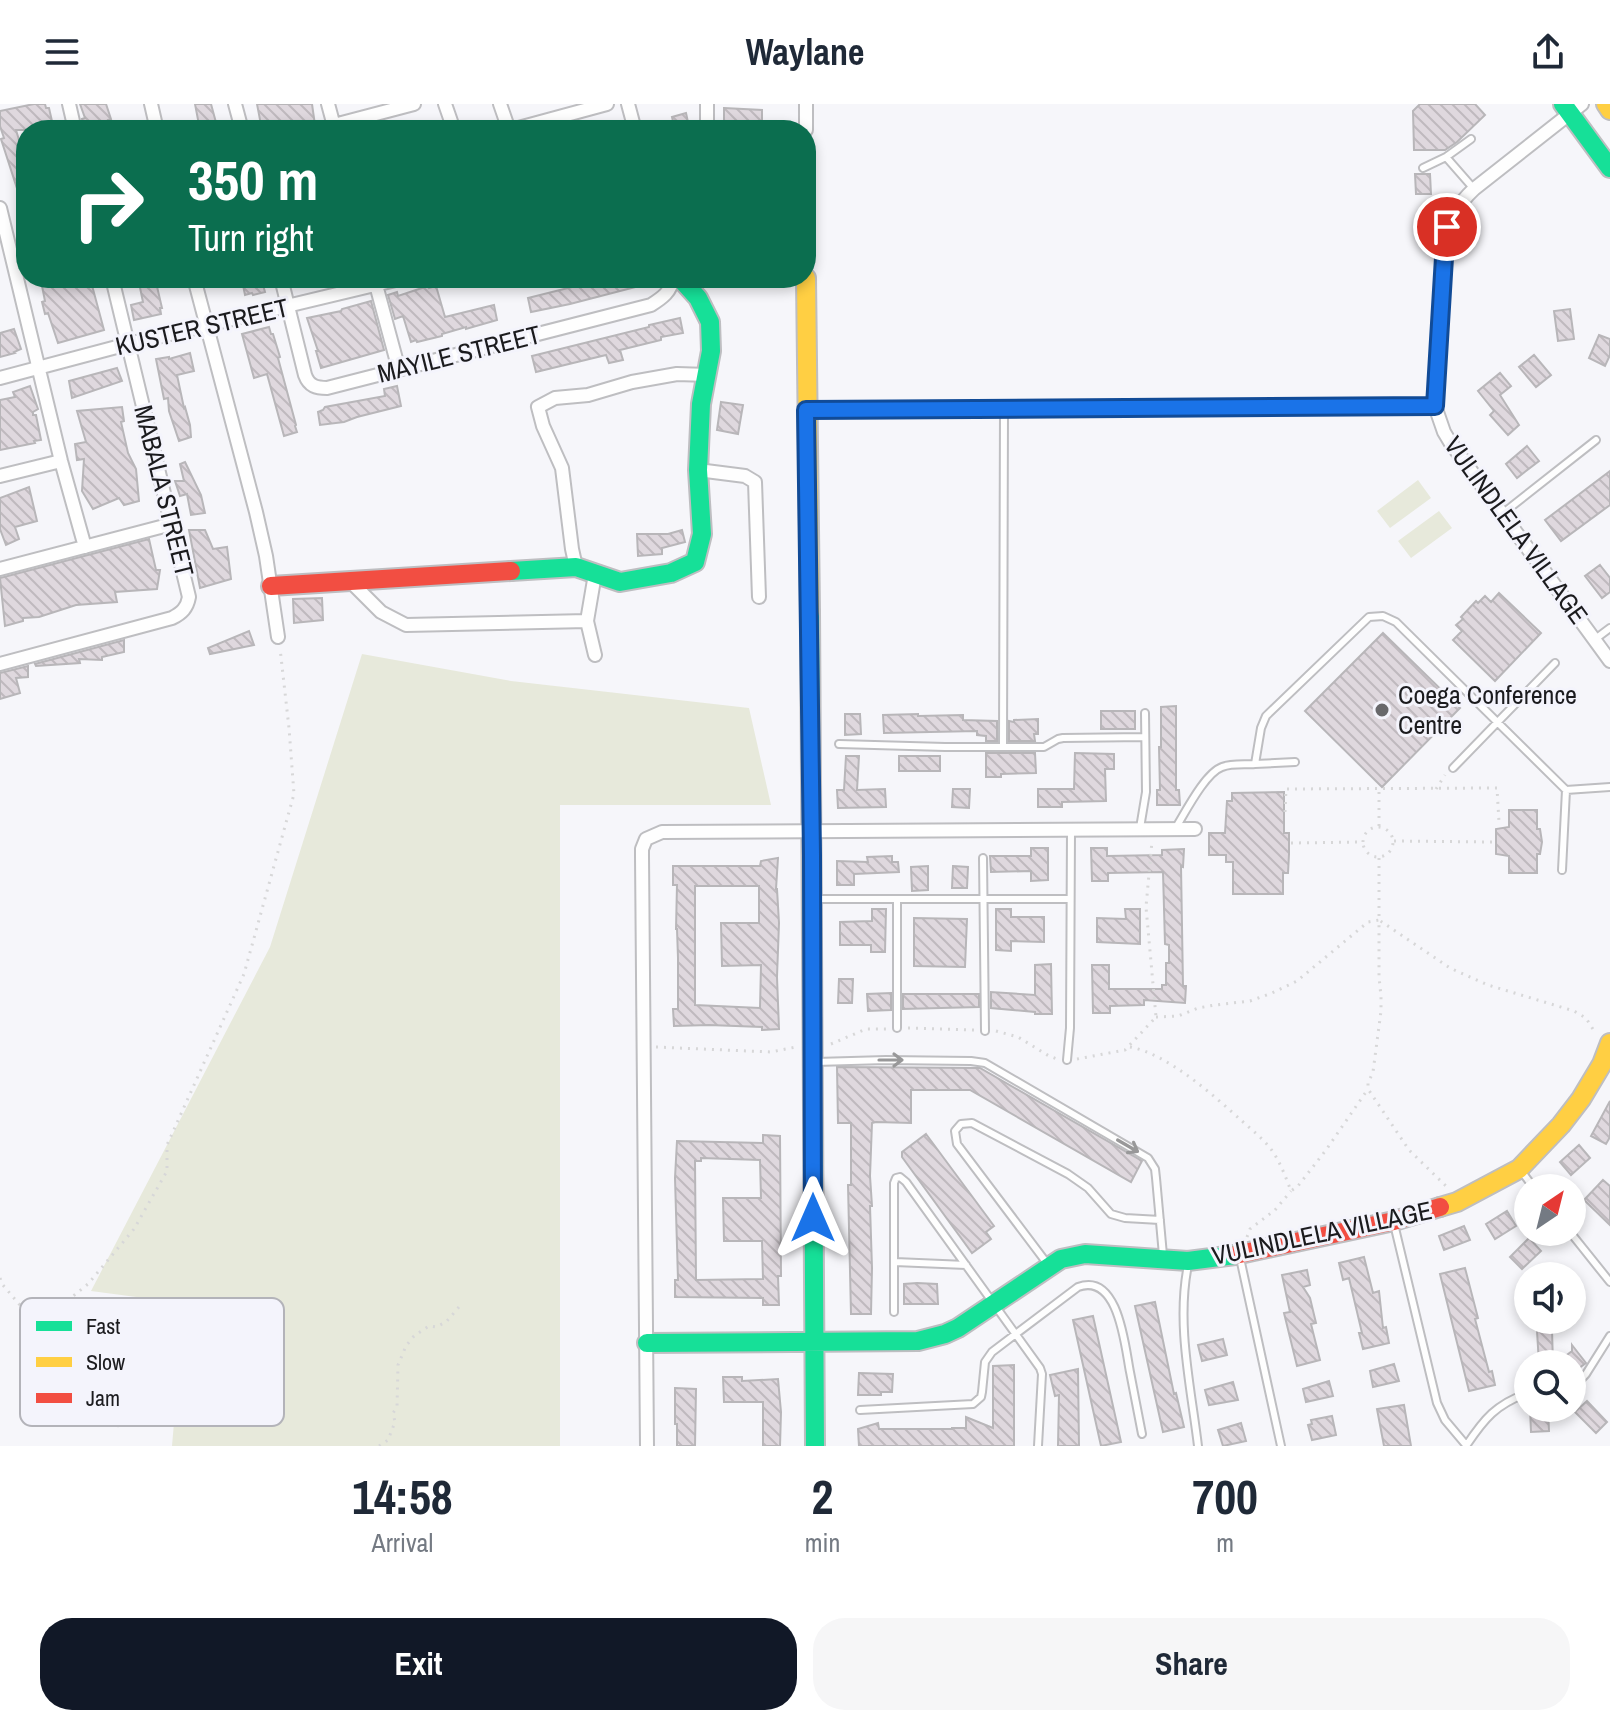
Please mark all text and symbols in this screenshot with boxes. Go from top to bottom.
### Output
text: Waylane [746,28,864,76]
icon: menu [40,30,84,74]
icon: share [1526,30,1570,74]
text: 350 m [188,142,318,217]
icon: right [56,152,160,256]
pin [1413,193,1481,261]
icon: arrive [1425,205,1469,249]
text: Turn right [188,214,313,262]
street label: KUSTER STREET [112,290,292,363]
street label: MAYILE STREET [374,316,544,391]
street label: MABALA STREET [126,402,203,580]
street label: VULINDLELA VILLAGE [1436,429,1596,631]
place label: Coega Conference Centre [1398,677,1577,742]
marker: Coega Conference Centre [1373,701,1391,719]
one-way arrow [877,1052,904,1068]
one-way arrow [1116,1138,1139,1154]
north arrow [1514,1174,1586,1246]
map controls [1514,1174,1586,1422]
position arrow [771,1176,855,1260]
street label: VULINDLELA VILLAGE [1209,1192,1435,1273]
button: sound [1514,1262,1586,1334]
legend [20,1298,284,1426]
text: Fast [86,1311,120,1341]
text: Slow [86,1347,125,1377]
button: search [1514,1350,1586,1422]
text: Jam [86,1383,120,1413]
text: 14:58 [352,1464,453,1529]
text: 2 [812,1464,833,1529]
text: 700 [1192,1464,1258,1529]
text: Arrival [372,1525,433,1560]
text: min [805,1525,840,1560]
text: m [1216,1525,1234,1560]
button: Exit [40,1618,797,1710]
button: Share [813,1618,1570,1710]

